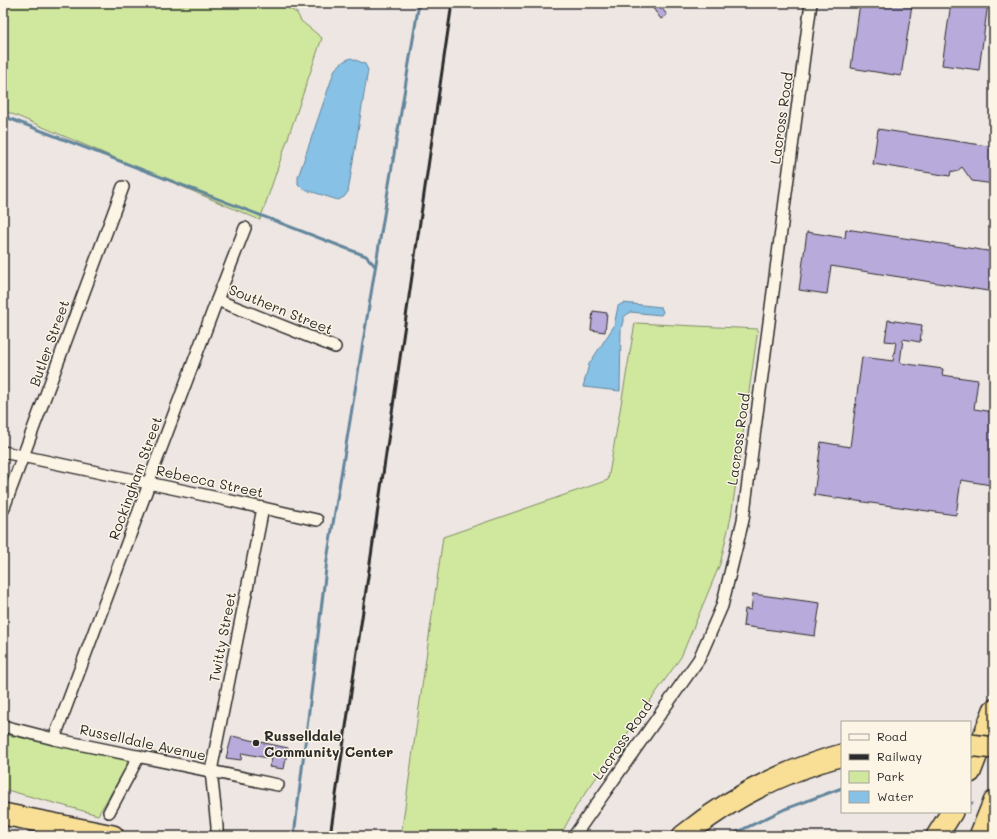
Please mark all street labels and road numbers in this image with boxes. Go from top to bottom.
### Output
street label: Lacross Road [765,71,797,165]
street label: Southern Street [226,280,336,338]
street label: Butler Street [25,297,73,389]
street label: Lacross Road [722,392,754,486]
street label: Rockingham Street [104,414,166,542]
street label: Rebecca Street [154,460,266,502]
street label: Twitty Street [204,590,240,684]
street label: Lacross Road [588,697,656,783]
street label: Russelldale Avenue [78,719,208,765]

